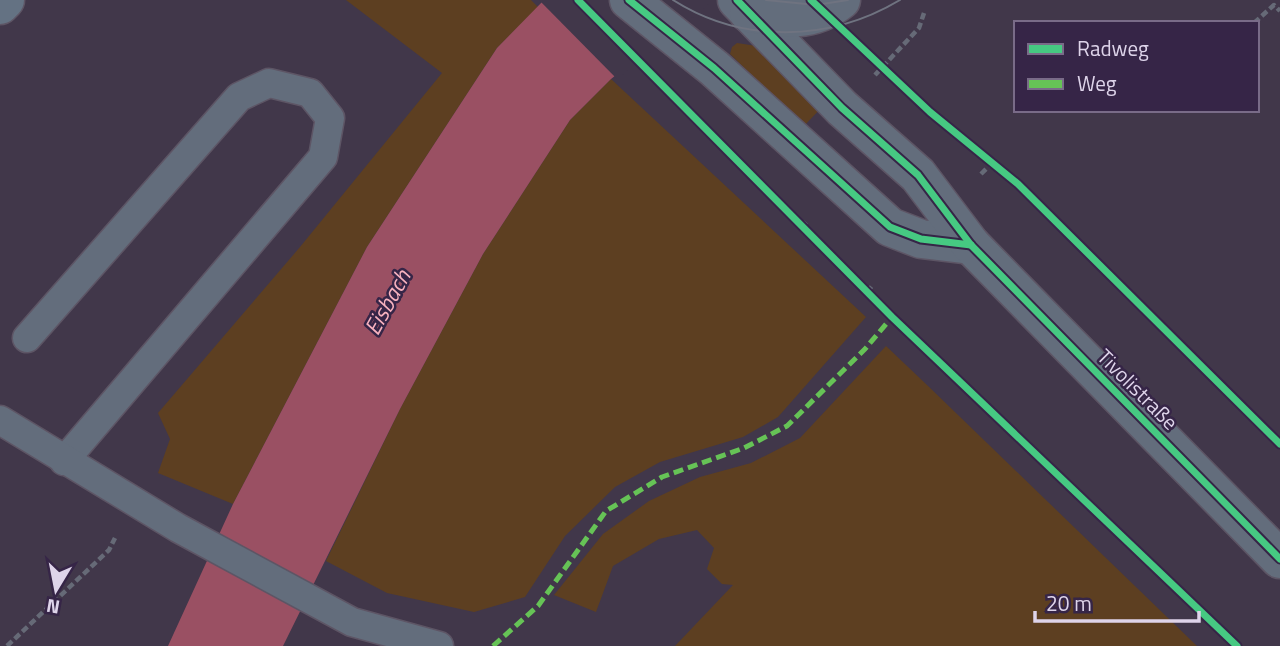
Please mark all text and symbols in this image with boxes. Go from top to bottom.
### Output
legend [1014,21,1259,112]
text: Radweg [1077,32,1149,64]
text: Weg [1077,67,1117,99]
water label: Eisbach [355,262,420,341]
street label: Tivolistraße [1090,341,1186,437]
north arrow [21,555,91,625]
scale bar [1035,580,1200,624]
text: 20 m [1046,587,1092,619]
text: N [44,592,62,623]

